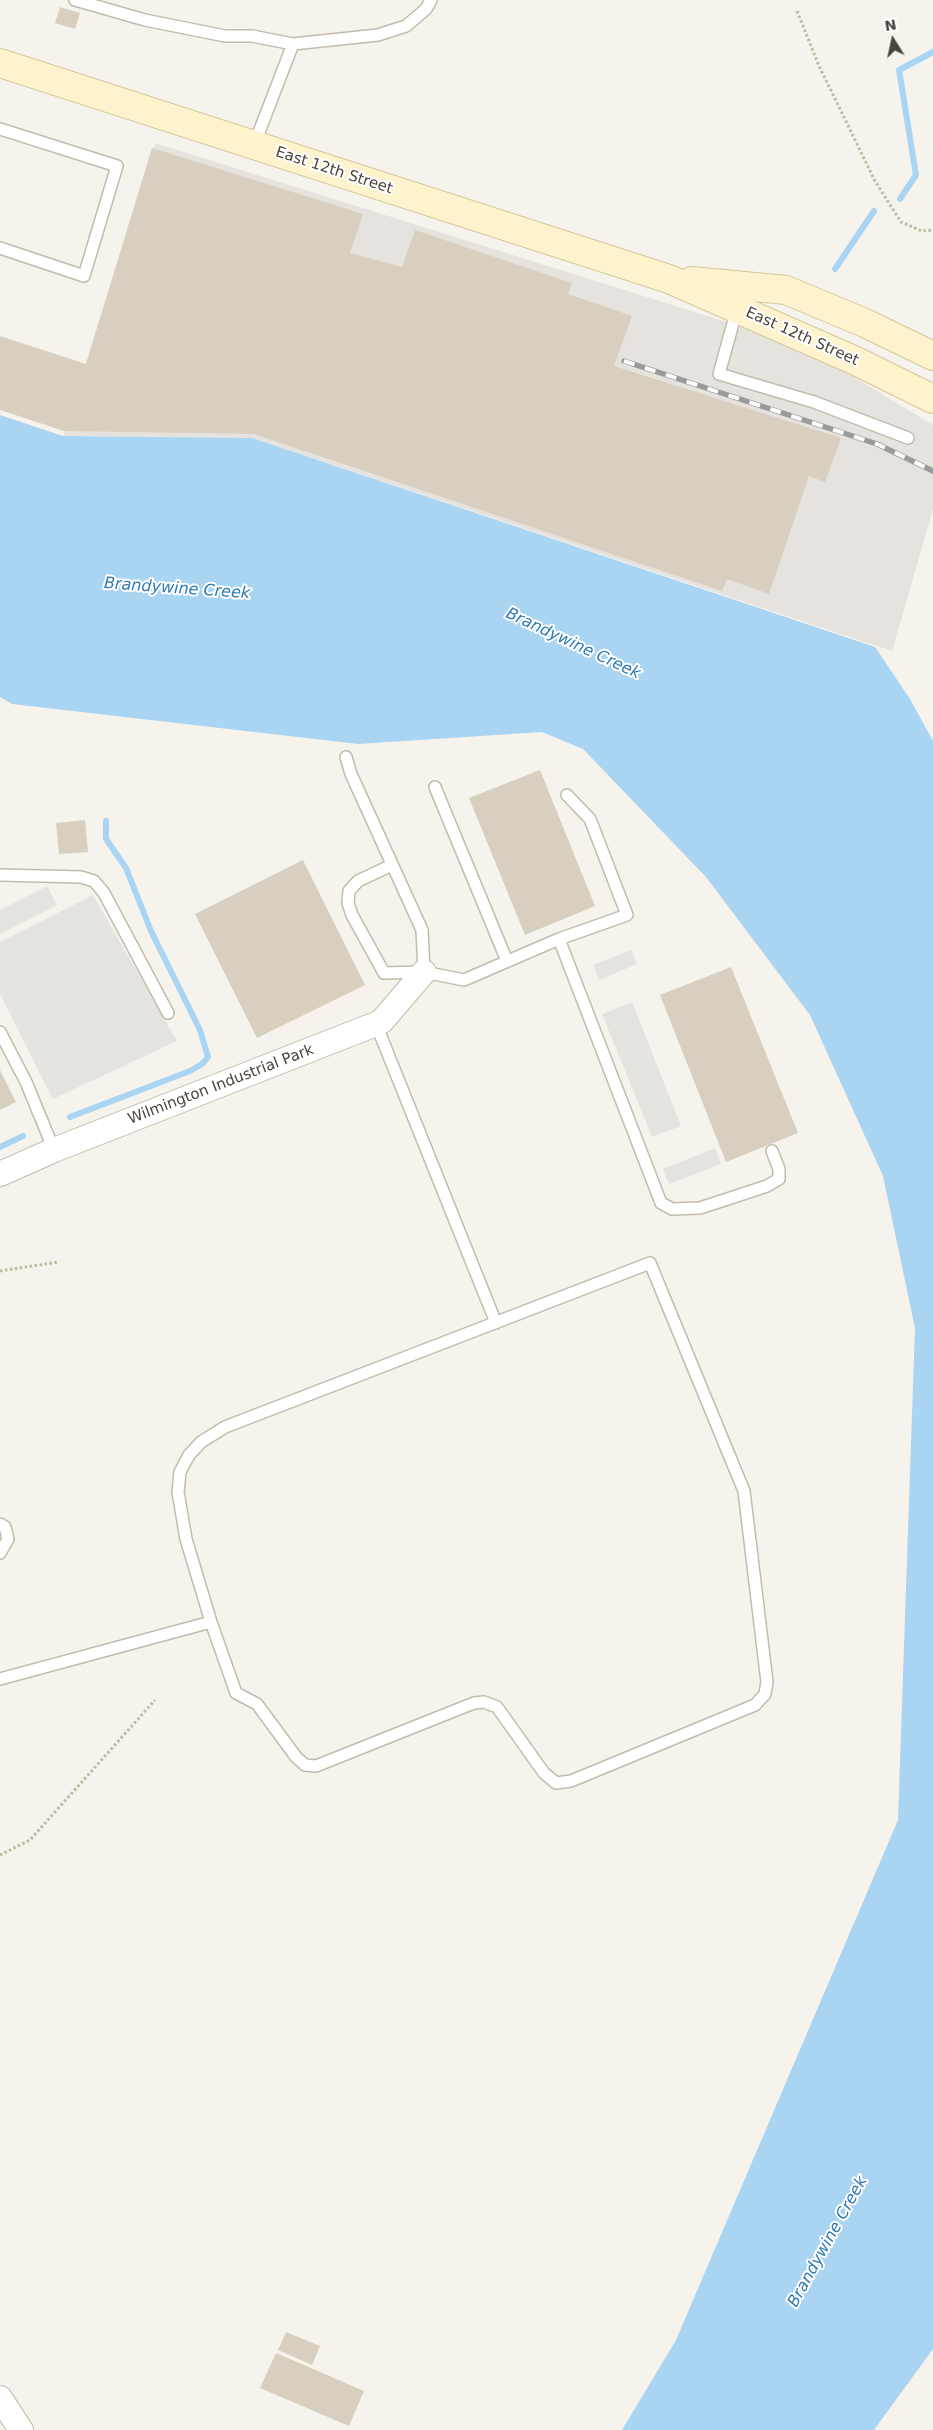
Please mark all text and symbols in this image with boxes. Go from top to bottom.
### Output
north arrow [868,15,918,65]
text: N [883,16,898,34]
street label: East 12th Street [273,144,395,198]
street label: East 12th Street [743,304,861,370]
water label: Brandywine Creek [103,574,251,604]
water label: Brandywine Creek [503,604,643,684]
street label: Wilmington Industrial Park [126,1041,316,1129]
water label: Brandywine Creek [784,2173,872,2311]

